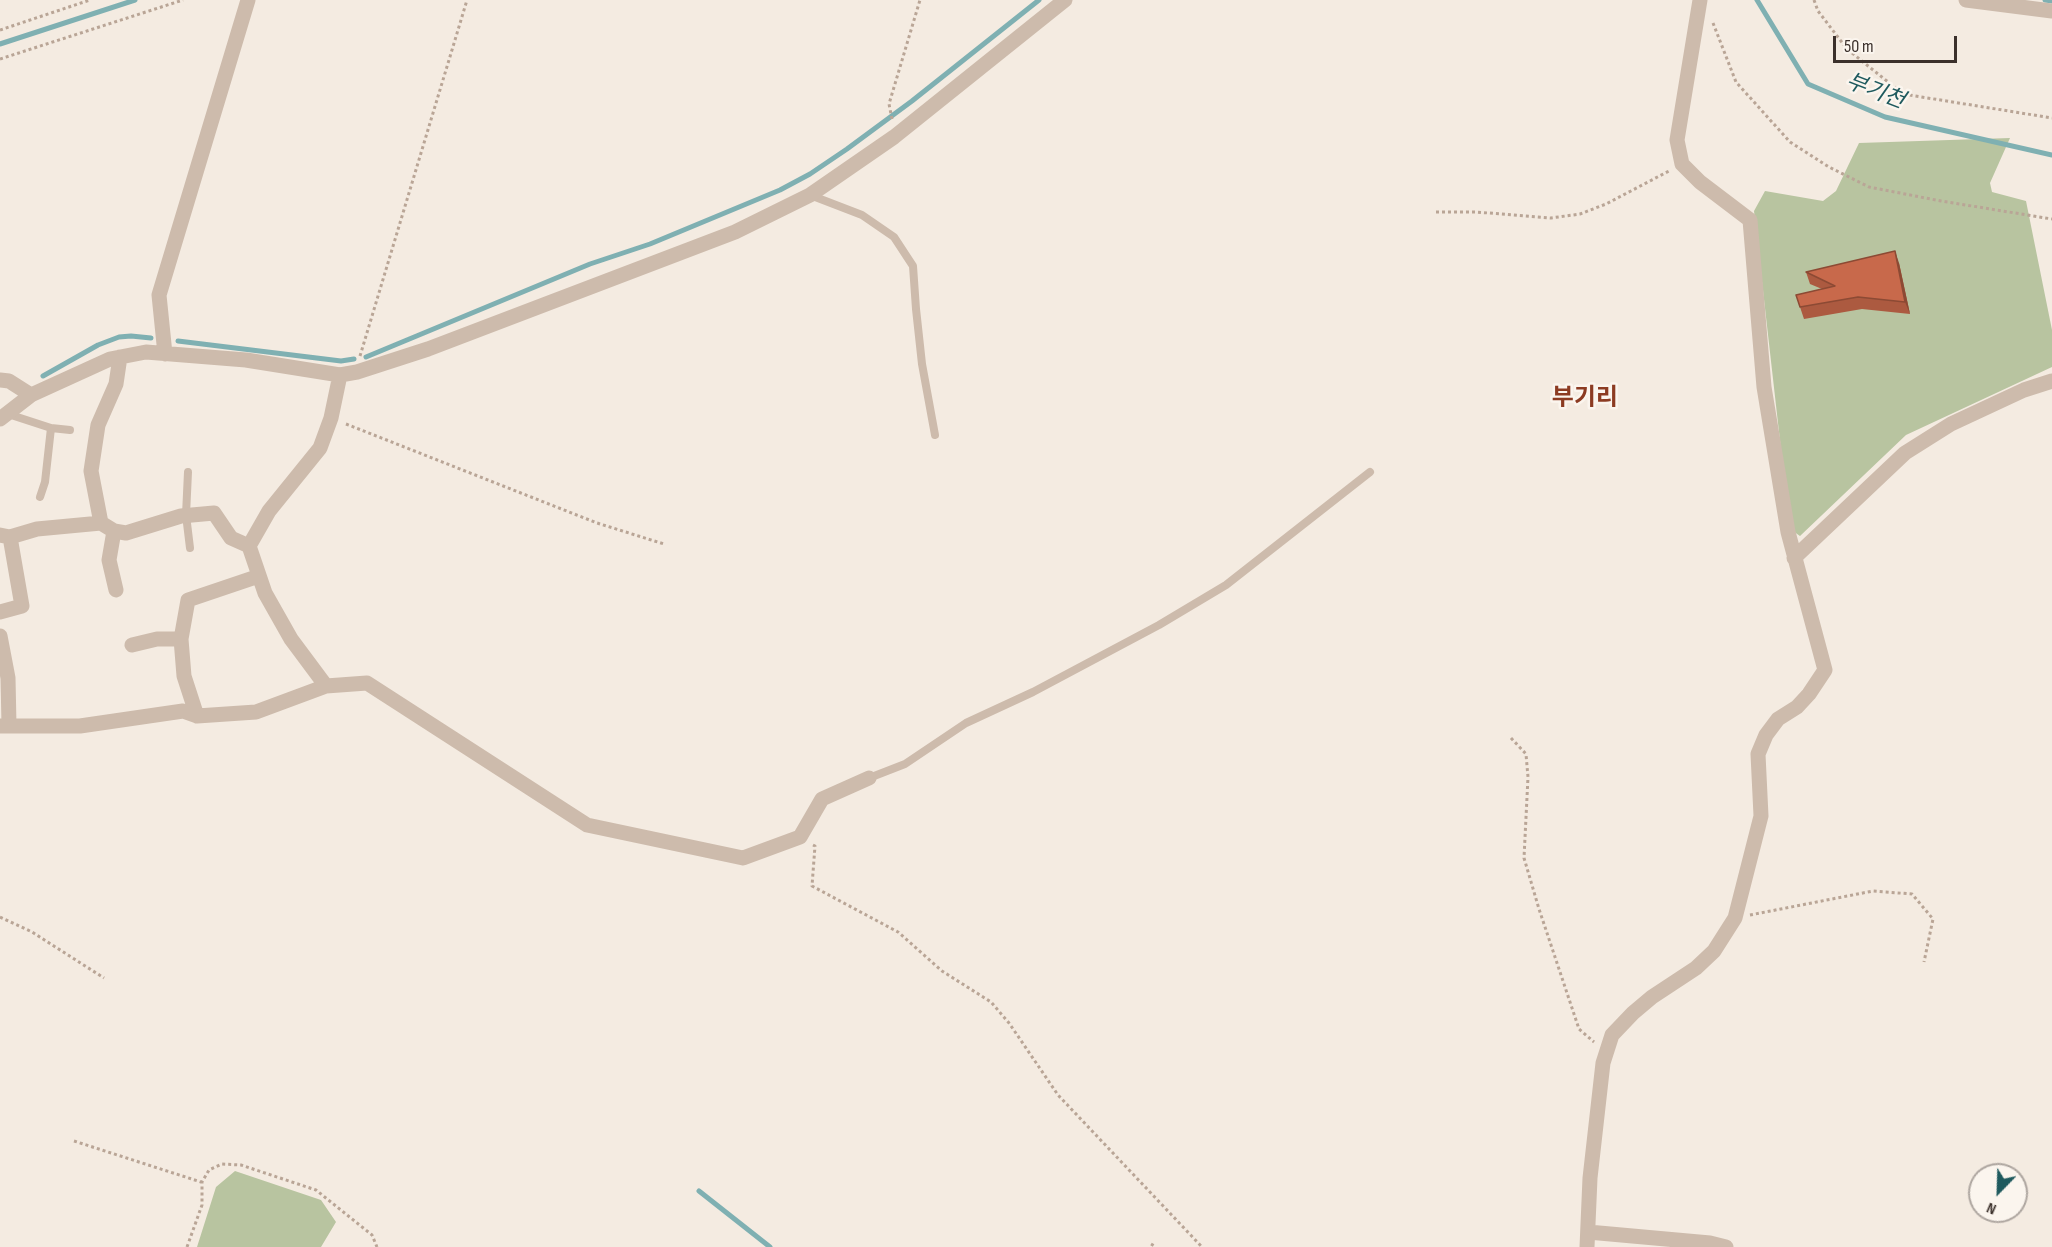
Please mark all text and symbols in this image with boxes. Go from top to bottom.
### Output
scale bar [1836,24,1960,62]
text: 50 m [1844,36,1874,57]
water label: 부기천 [1842,69,1908,115]
district label: 부기리 [1552,385,1618,413]
north arrow [1968,1163,2028,1223]
text: N [1984,1198,1999,1219]

